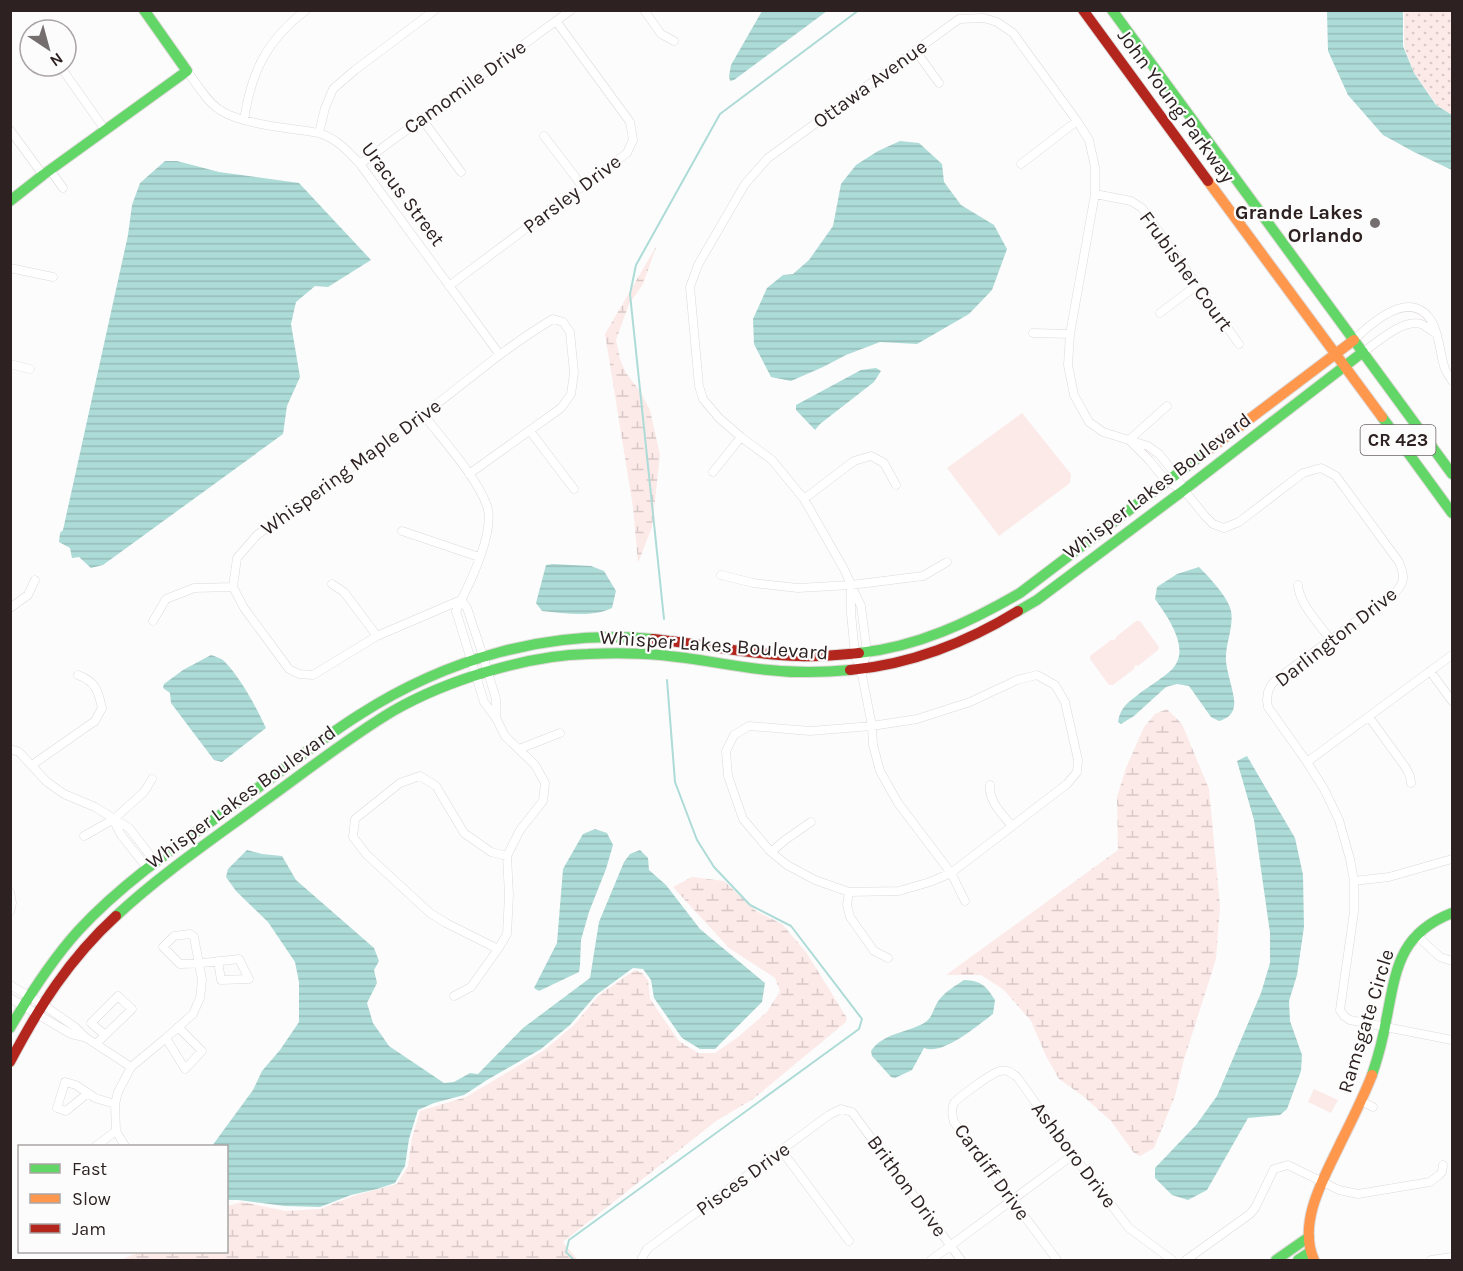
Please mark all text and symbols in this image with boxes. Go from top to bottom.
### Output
north arrow [18,18,78,78]
street label: John Young Parkway [1113,25,1239,187]
street label: Camomile Drive [400,35,530,139]
street label: Ottawa Avenue [809,35,931,133]
text: N [46,49,67,71]
street label: Uracus Street [357,138,450,251]
street label: Parsley Drive [519,150,625,238]
place label: Grande Lakes Orlando [1235,201,1363,247]
street label: Frubisher Court [1135,207,1237,336]
marker: Grande Lakes Orlando [1368,216,1382,230]
street label: Whispering Maple Drive [257,394,445,540]
street label: Whisper Lakes Boulevard [1059,408,1255,564]
road number: CR 423 [1360,425,1436,455]
street label: Darlington Drive [1270,582,1402,692]
street label: Whisper Lakes Boulevard [599,626,829,664]
street label: Whisper Lakes Boulevard [142,720,340,874]
street label: Ramsgate Circle [1333,946,1399,1096]
street label: Ashboro Drive [1027,1098,1121,1212]
street label: Cardiff Drive [949,1119,1035,1225]
street label: Brithon Drive [863,1131,951,1241]
street label: Pisces Drive [692,1137,794,1221]
legend [18,1145,228,1253]
text: Fast [72,1158,107,1180]
text: Slow [72,1188,111,1210]
text: Jam [72,1218,106,1240]

